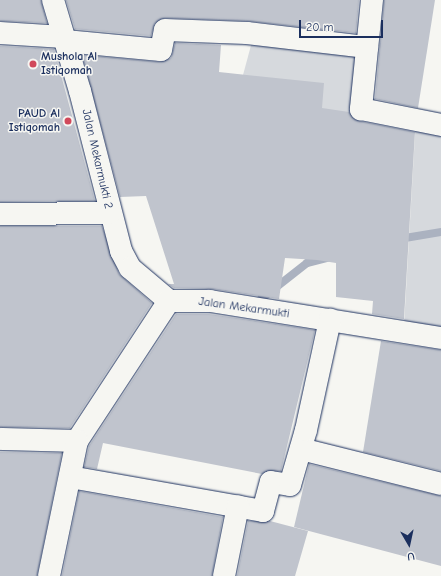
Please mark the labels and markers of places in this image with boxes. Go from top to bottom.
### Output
place label: Mushola Al Istiqomah [41,50,97,78]
marker: Mushola Al Istiqomah [28,59,38,69]
place label: PAUD Al Istiqomah [9,107,60,135]
marker: PAUD Al Istiqomah [63,116,73,126]

